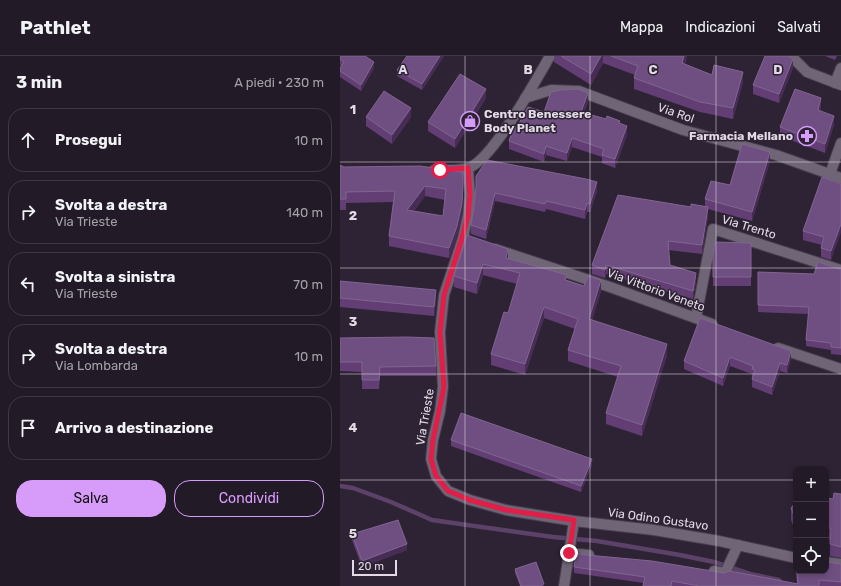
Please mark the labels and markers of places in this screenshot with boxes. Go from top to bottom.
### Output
place label: Centro Benessere Body Planet [484,107,591,135]
shop icon: Centro Benessere Body Planet [459,110,481,132]
pharmacy icon: Farmacia Mellano [796,125,818,147]
place label: Farmacia Mellano [689,129,793,143]

